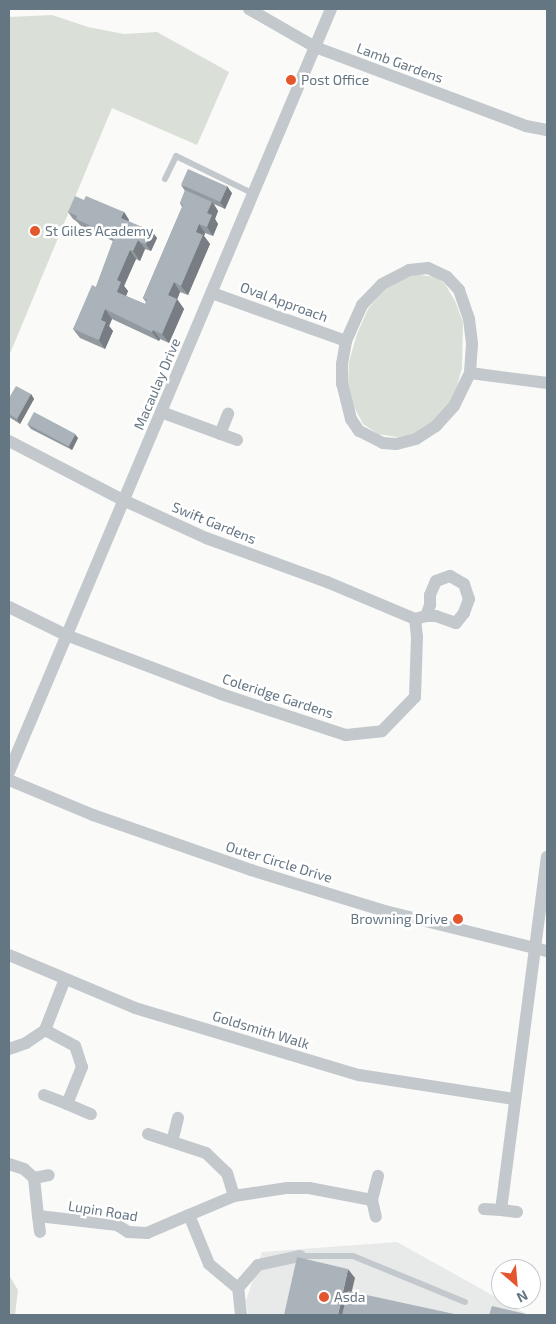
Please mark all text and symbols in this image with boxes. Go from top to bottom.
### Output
street label: Lamb Gardens [354,40,446,86]
place label: Post Office [301,72,369,88]
marker: Post Office [285,74,297,86]
place label: St Giles Academy [45,223,154,239]
marker: St Giles Academy [29,225,41,237]
street label: Oval Approach [238,278,330,326]
street label: Macaulay Drive [130,336,184,432]
street label: Swift Gardens [169,498,259,548]
street label: Coleridge Gardens [220,670,336,722]
street label: Outer Circle Drive [224,838,334,886]
place label: Browning Drive [351,911,448,927]
marker: Browning Drive [452,913,464,925]
street label: Goldsmith Walk [211,1007,311,1053]
street label: Lupin Road [67,1197,139,1225]
north arrow [491,1259,541,1309]
text: N [514,1287,531,1307]
place label: Asda [334,1289,366,1305]
marker: Asda [318,1291,330,1303]

